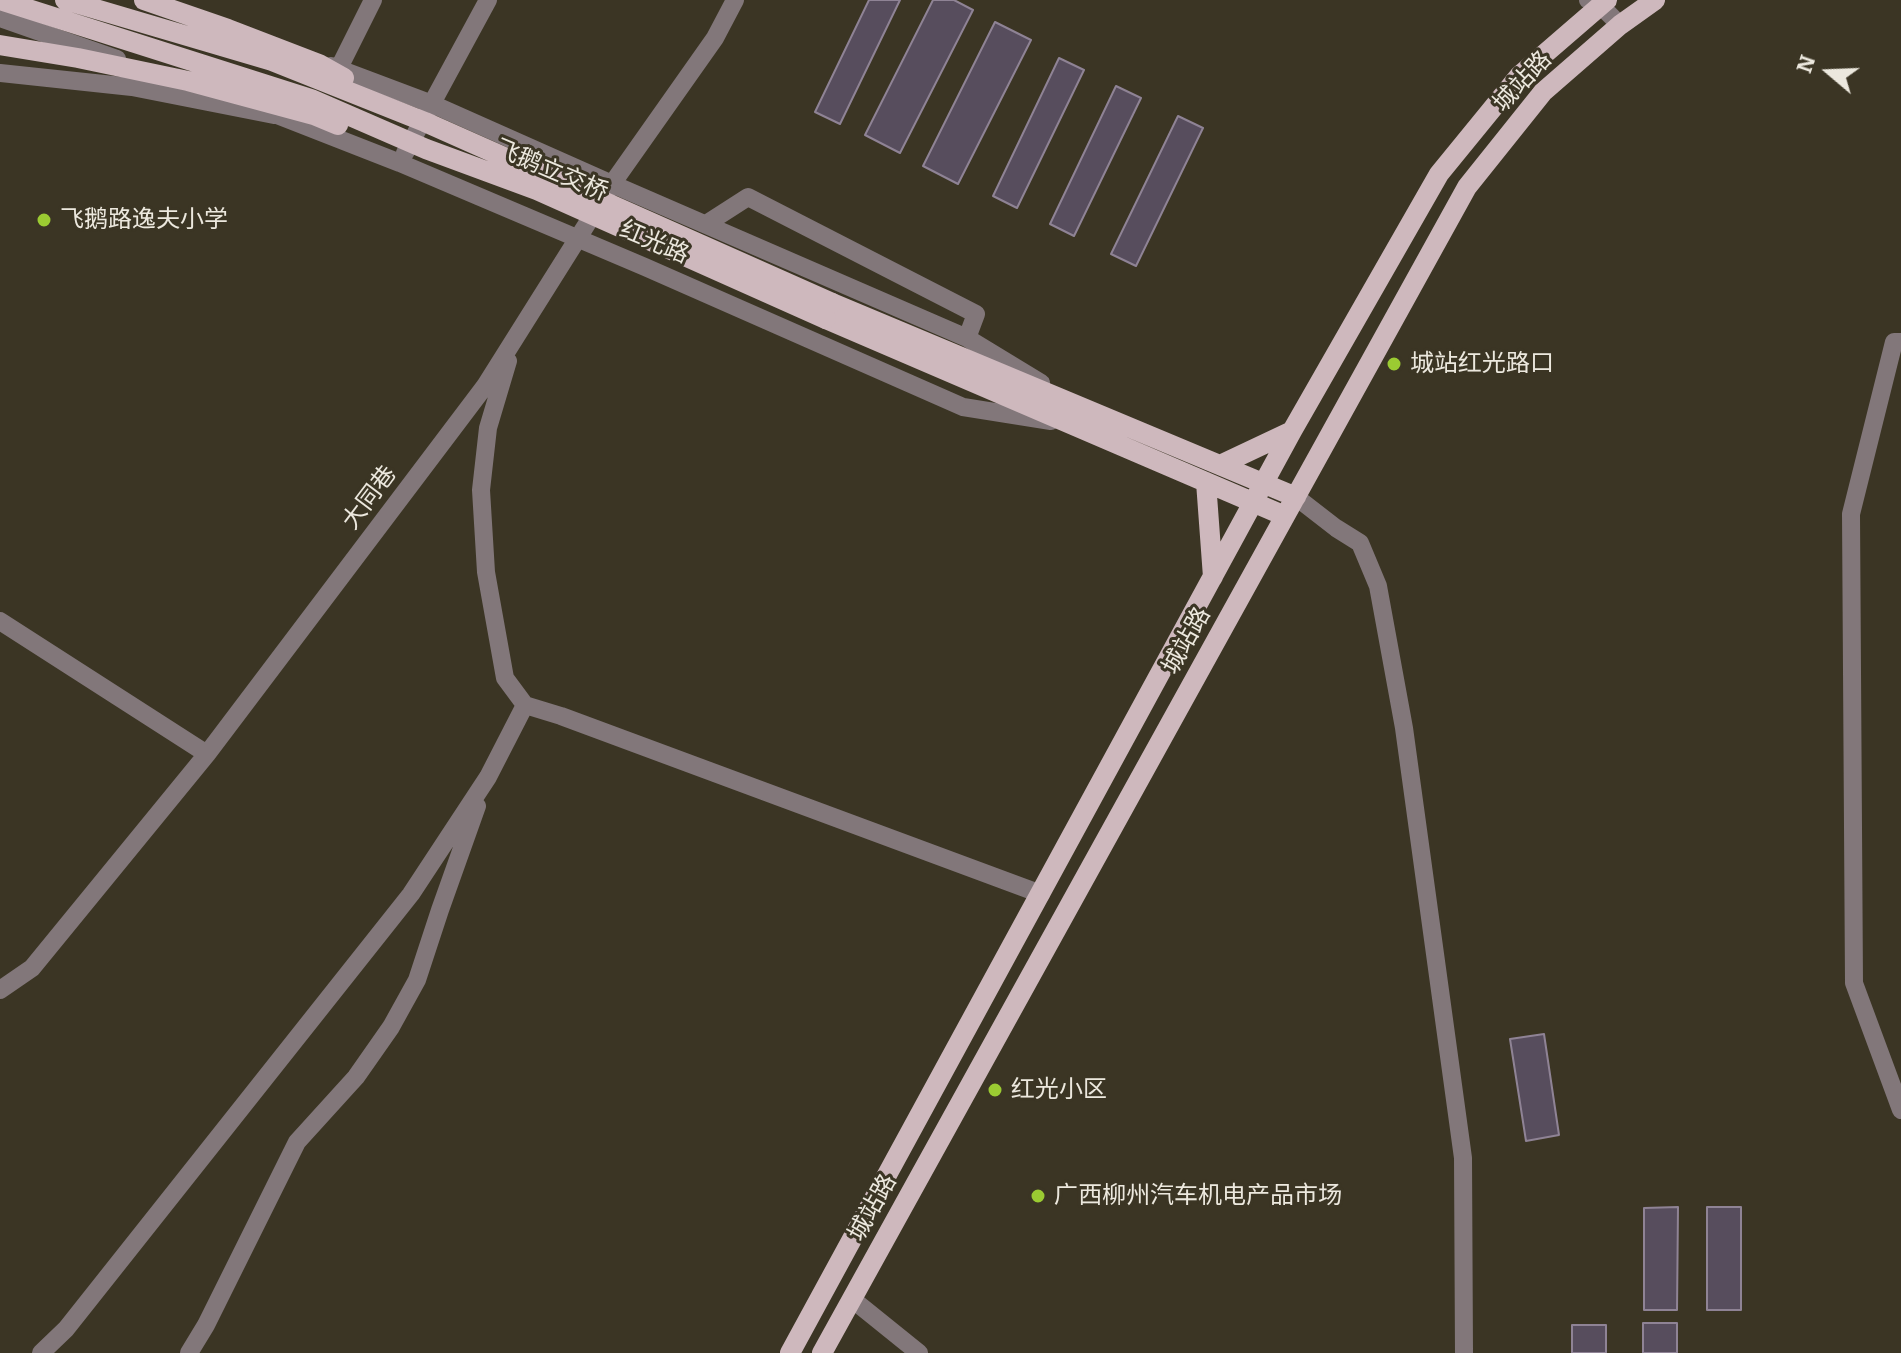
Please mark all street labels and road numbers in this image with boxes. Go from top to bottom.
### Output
street label: 城站路 [1488,46,1558,118]
street label: 飞鹅立交桥 [490,134,612,208]
street label: 红光路 [615,216,693,270]
street label: 大同巷 [337,461,403,535]
street label: 城站路 [1157,603,1217,679]
street label: 城站路 [843,1170,903,1246]

